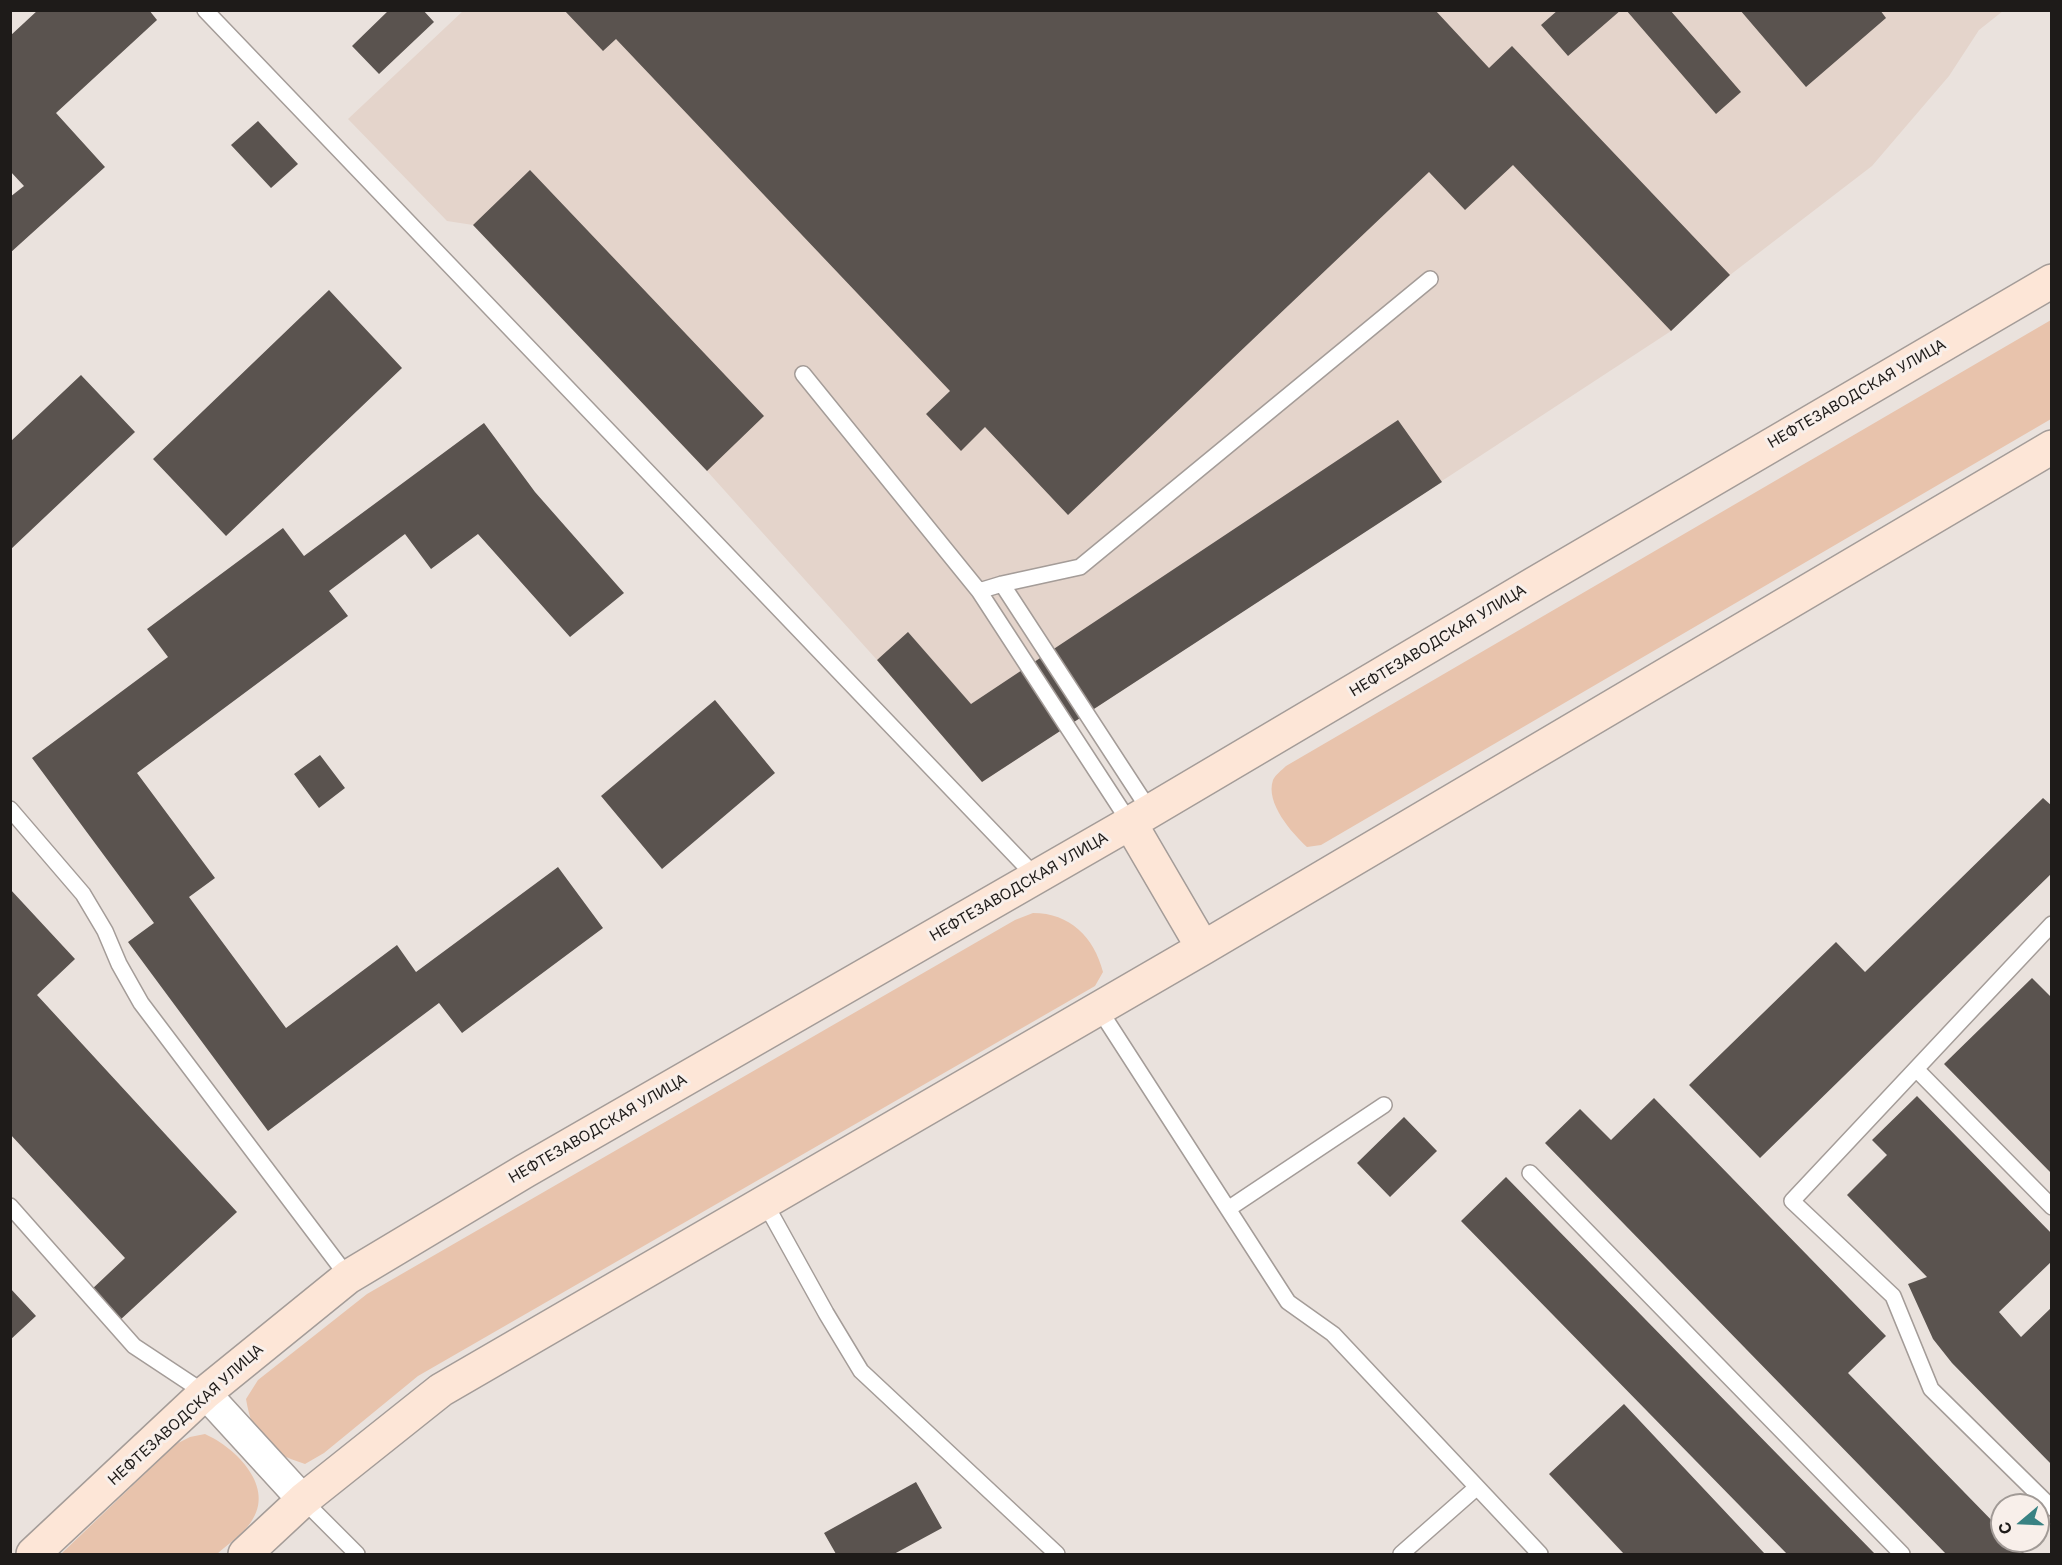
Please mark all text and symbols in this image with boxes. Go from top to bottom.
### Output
street label: НЕФТЕЗАВОДСКАЯ УЛИЦА [1765,336,1949,452]
street label: НЕФТЕЗАВОДСКАЯ УЛИЦА [1347,581,1529,701]
street label: НЕФТЕЗАВОДСКАЯ УЛИЦА [927,829,1111,945]
street label: НЕФТЕЗАВОДСКАЯ УЛИЦА [506,1071,690,1187]
street label: НЕФТЕЗАВОДСКАЯ УЛИЦА [105,1341,267,1489]
north arrow [1990,1493,2050,1553]
text: С [1993,1519,2016,1537]

